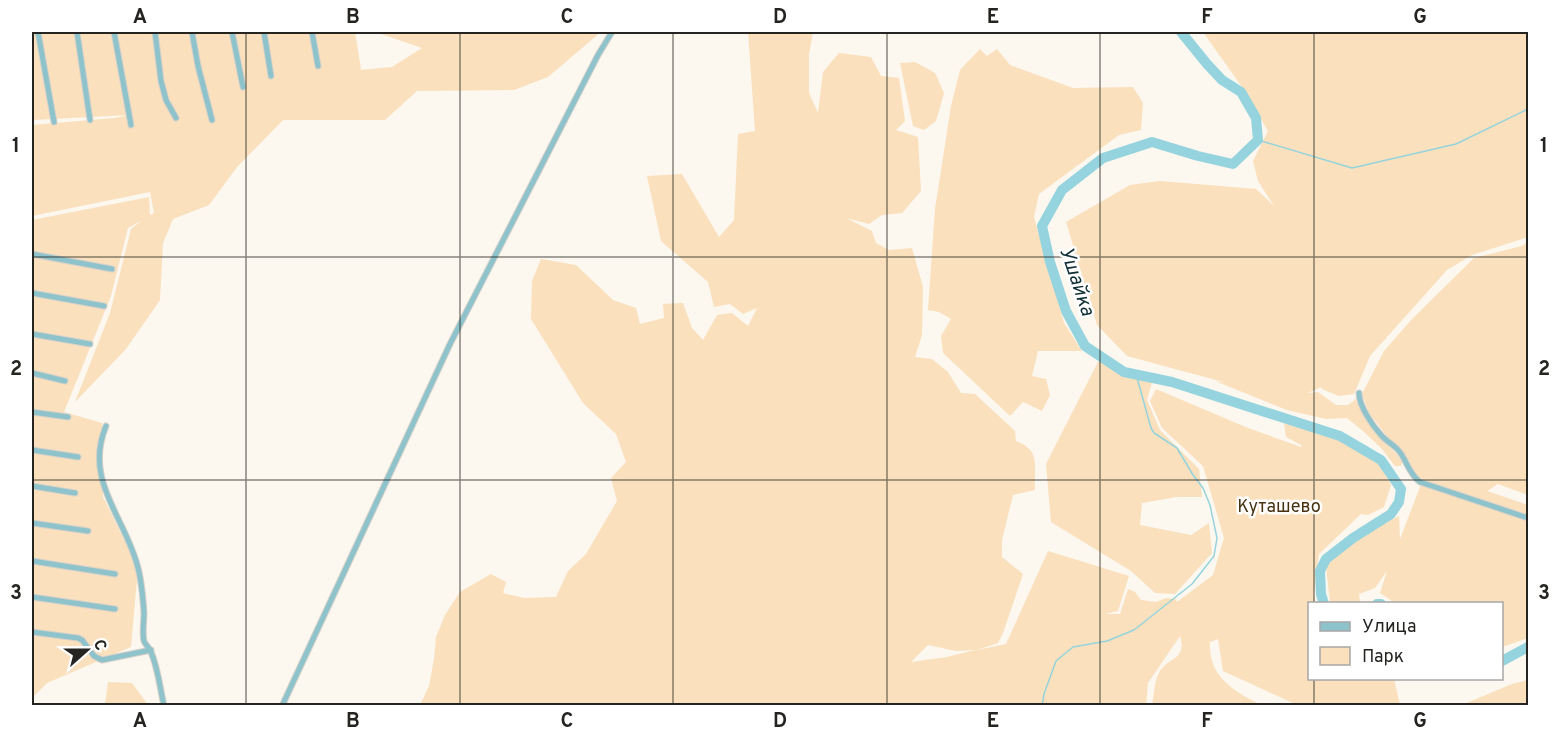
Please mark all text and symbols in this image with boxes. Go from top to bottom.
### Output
text: A [133,5,147,31]
text: B [346,5,360,31]
text: C [561,5,573,31]
text: D [773,5,787,31]
text: E [987,5,999,31]
text: F [1201,5,1213,31]
text: G [1413,5,1427,31]
text: 1 [12,134,20,160]
text: 1 [1540,134,1548,160]
water label: Ушайка [1052,244,1100,320]
text: 2 [10,357,22,383]
text: 2 [1538,357,1550,383]
park label: Куташево [1237,496,1321,519]
text: 3 [10,581,22,607]
text: 3 [1538,581,1550,607]
legend [1308,602,1503,680]
text: Улица [1362,616,1416,639]
north arrow [57,620,117,680]
text: С [88,637,110,654]
text: Парк [1362,646,1404,669]
text: A [133,709,147,735]
text: B [346,709,360,735]
text: C [561,709,573,735]
text: D [773,709,787,735]
text: E [987,709,999,735]
text: F [1201,709,1213,735]
text: G [1413,709,1427,735]

